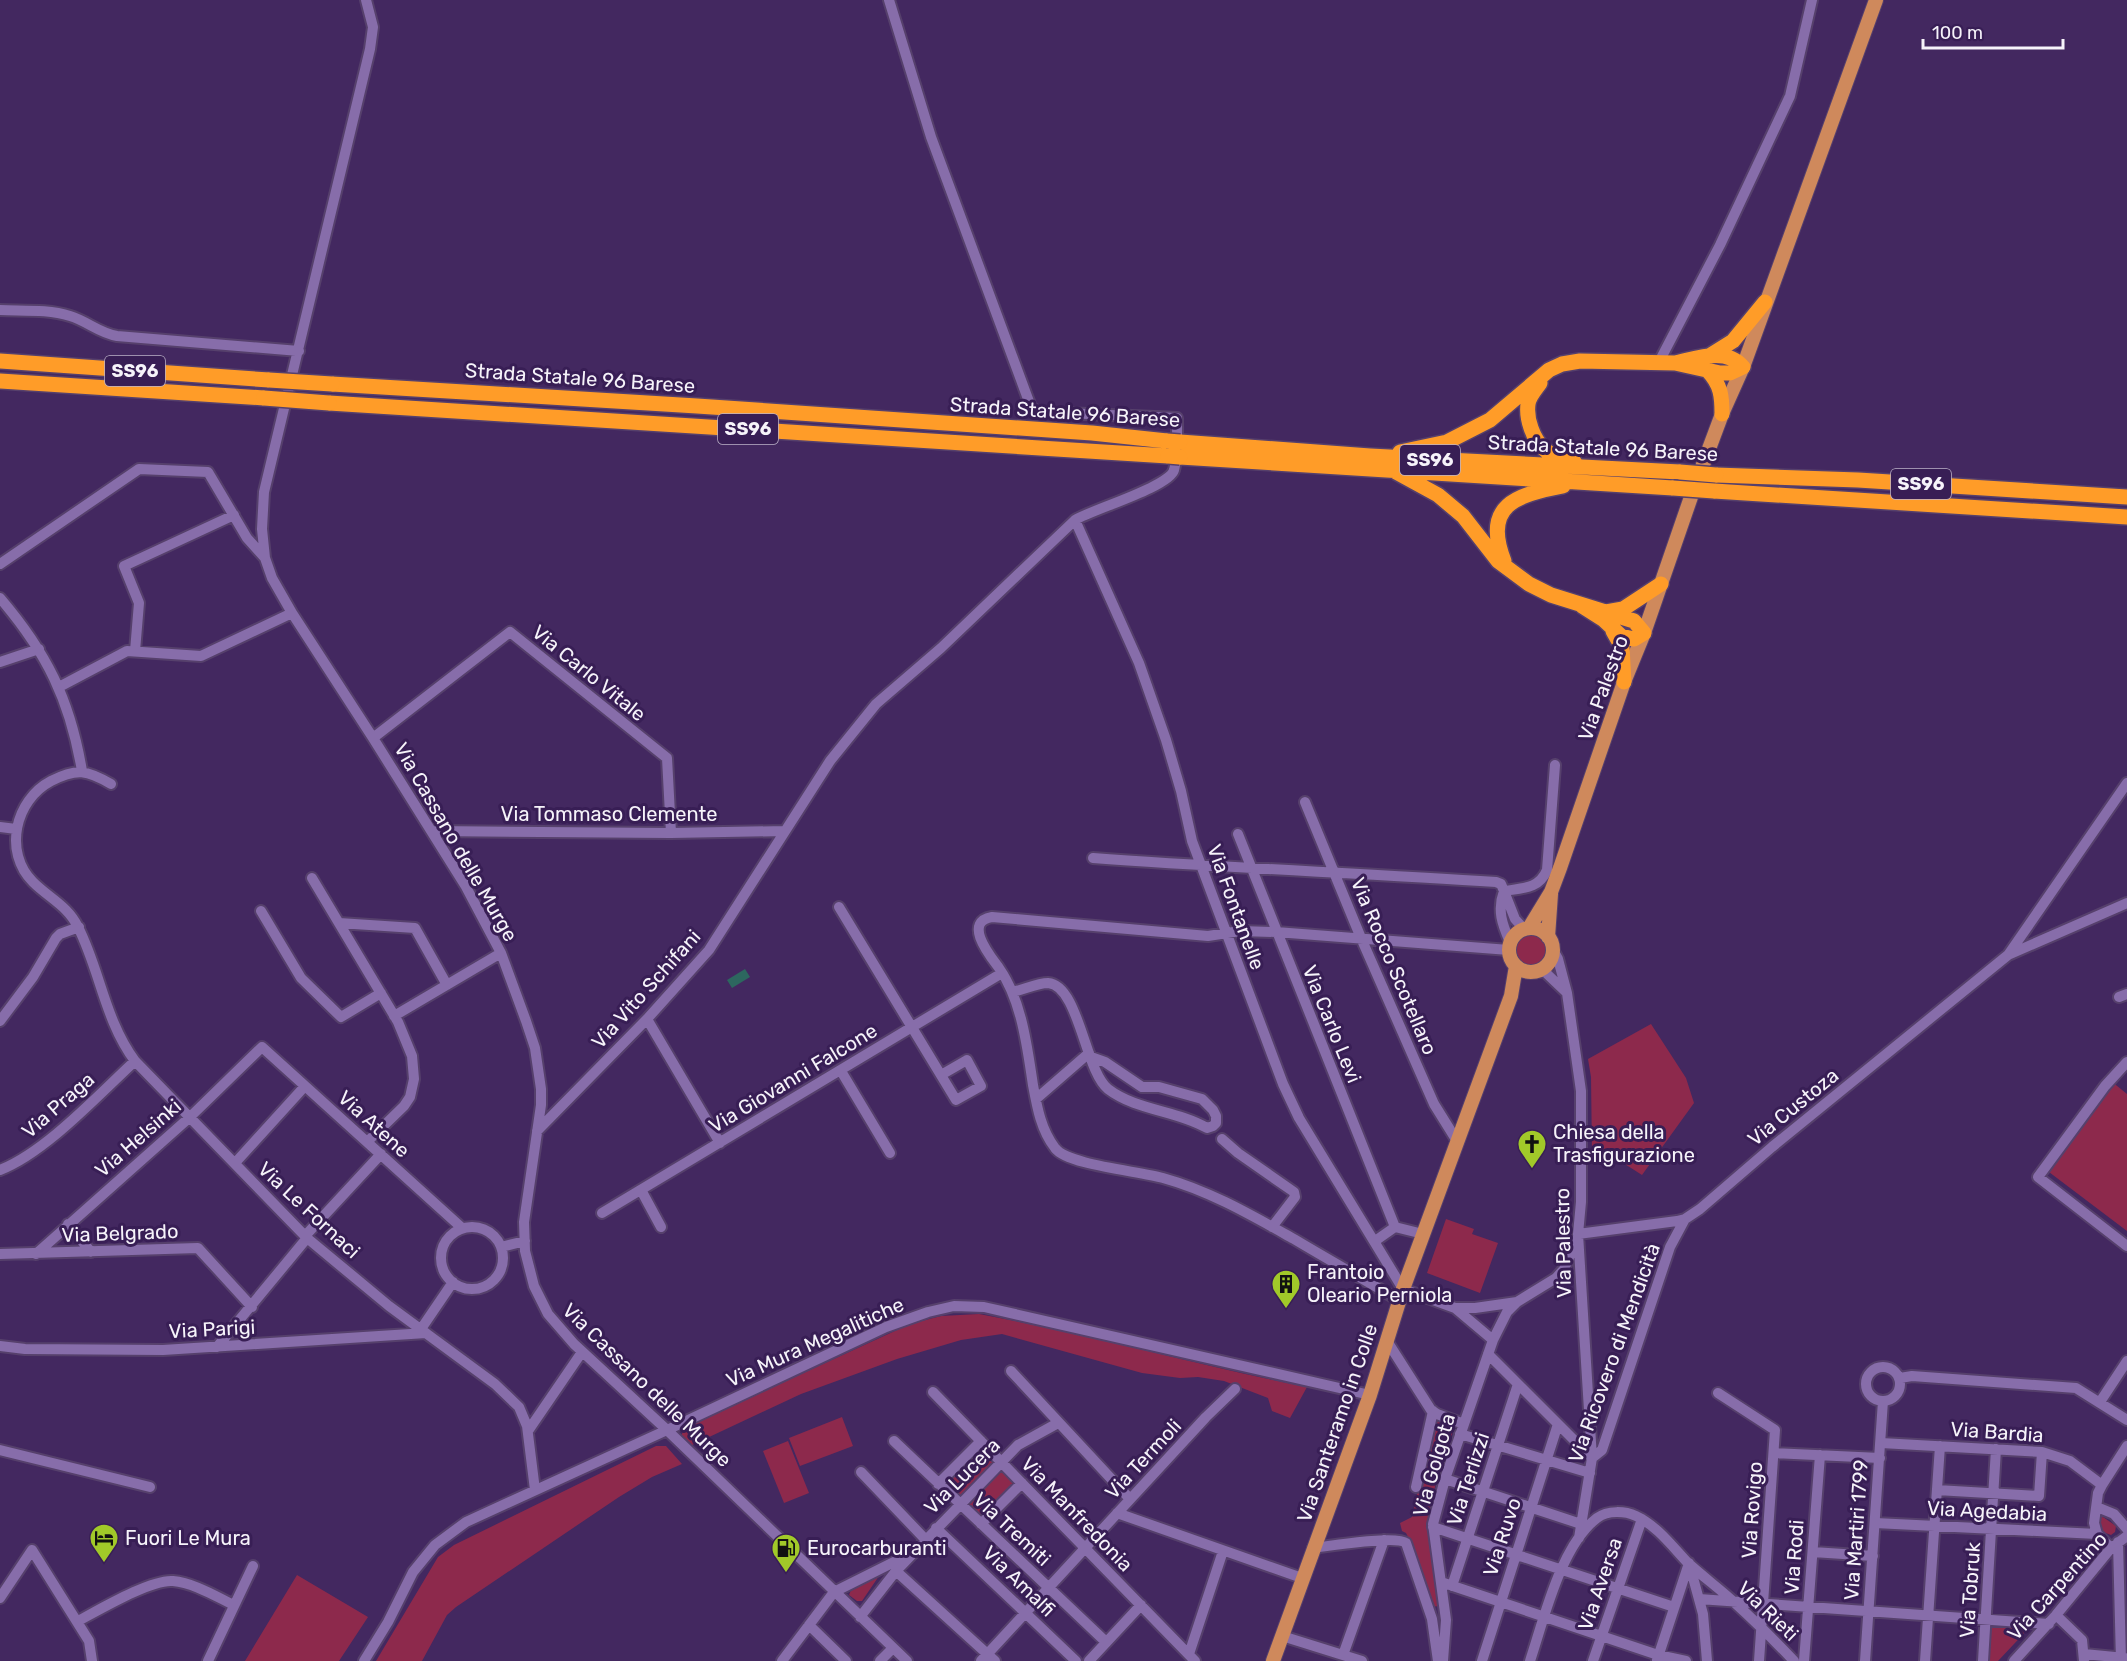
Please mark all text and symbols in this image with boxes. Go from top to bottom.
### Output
scale bar [1923,12,2062,50]
text: 100 m [1932,22,1983,44]
road number: SS96 [105,356,165,386]
street label: Strada Statale 96 Barese [464,358,696,398]
street label: Strada Statale 96 Barese [949,392,1181,432]
road number: SS96 [718,414,778,444]
street label: Strada Statale 96 Barese [1487,430,1719,466]
road number: SS96 [1400,445,1460,475]
road number: SS96 [1891,469,1951,499]
street label: Via Carlo Vitale [527,620,651,726]
street label: Via Palestro [1573,632,1633,744]
street label: Via Cassano delle Murge [389,738,523,946]
street label: Via Tommaso Clemente [501,802,718,826]
street label: Via Fontanelle [1202,841,1270,973]
street label: Via Rocco Scotellaro [1346,874,1442,1058]
street label: Via Vito Schifani [586,925,706,1053]
street label: Via Carlo Levi [1297,962,1367,1086]
street label: Via Giovanni Falcone [705,1018,881,1138]
street label: Via Custoza [1743,1063,1843,1151]
street label: Via Praga [17,1067,99,1143]
street label: Via Atene [333,1085,415,1163]
street label: Via Helsinki [90,1094,186,1182]
place label: Chiesa della Trasfigurazione [1553,1120,1695,1167]
church icon: Chiesa della Trasfigurazione [1516,1128,1548,1170]
street label: Via Le Fornaci [253,1157,365,1263]
street label: Via Palestro [1550,1188,1576,1298]
street label: Via Belgrado [61,1219,179,1247]
street label: Via Ricovero di Mendicità [1563,1240,1665,1466]
place label: Frantoio Oleario Perniola [1307,1260,1452,1307]
building icon: Frantoio Oleario Perniola [1270,1268,1302,1310]
street label: Via Mura Megalitiche [722,1292,908,1392]
street label: Via Cassano delle Murge [558,1298,736,1472]
street label: Via Parigi [168,1315,256,1343]
street label: Via Santeramo in Colle [1292,1321,1382,1525]
street label: Via Golgota [1408,1411,1460,1519]
street label: Via Termoli [1100,1414,1186,1504]
street label: Via Bardia [1950,1417,2044,1447]
street label: Via Terlizzi [1442,1429,1494,1529]
street label: Via Lucera [919,1433,1005,1519]
street label: Via Manfredonia [1016,1452,1138,1576]
street label: Via Martiri 1799 [1839,1459,1873,1601]
street label: Via Rovigo [1737,1461,1767,1559]
street label: Via Tremiti [968,1487,1056,1571]
street label: Via Ruvo [1478,1495,1526,1579]
street label: Via Agedabia [1926,1496,2048,1526]
street label: Via Rodi [1779,1519,1809,1595]
hotel icon: Fuori Le Mura [88,1522,120,1564]
place label: Fuori Le Mura [125,1526,251,1550]
street label: Via Carpentino [2002,1527,2112,1645]
fuel station icon: Eurocarburanti [770,1532,802,1574]
street label: Via Aversa [1573,1534,1627,1634]
place label: Eurocarburanti [807,1536,947,1560]
street label: Via Tobruk [1955,1540,1985,1639]
street label: Via Amalfi [978,1541,1060,1621]
street label: Via Rieti [1732,1576,1804,1646]

